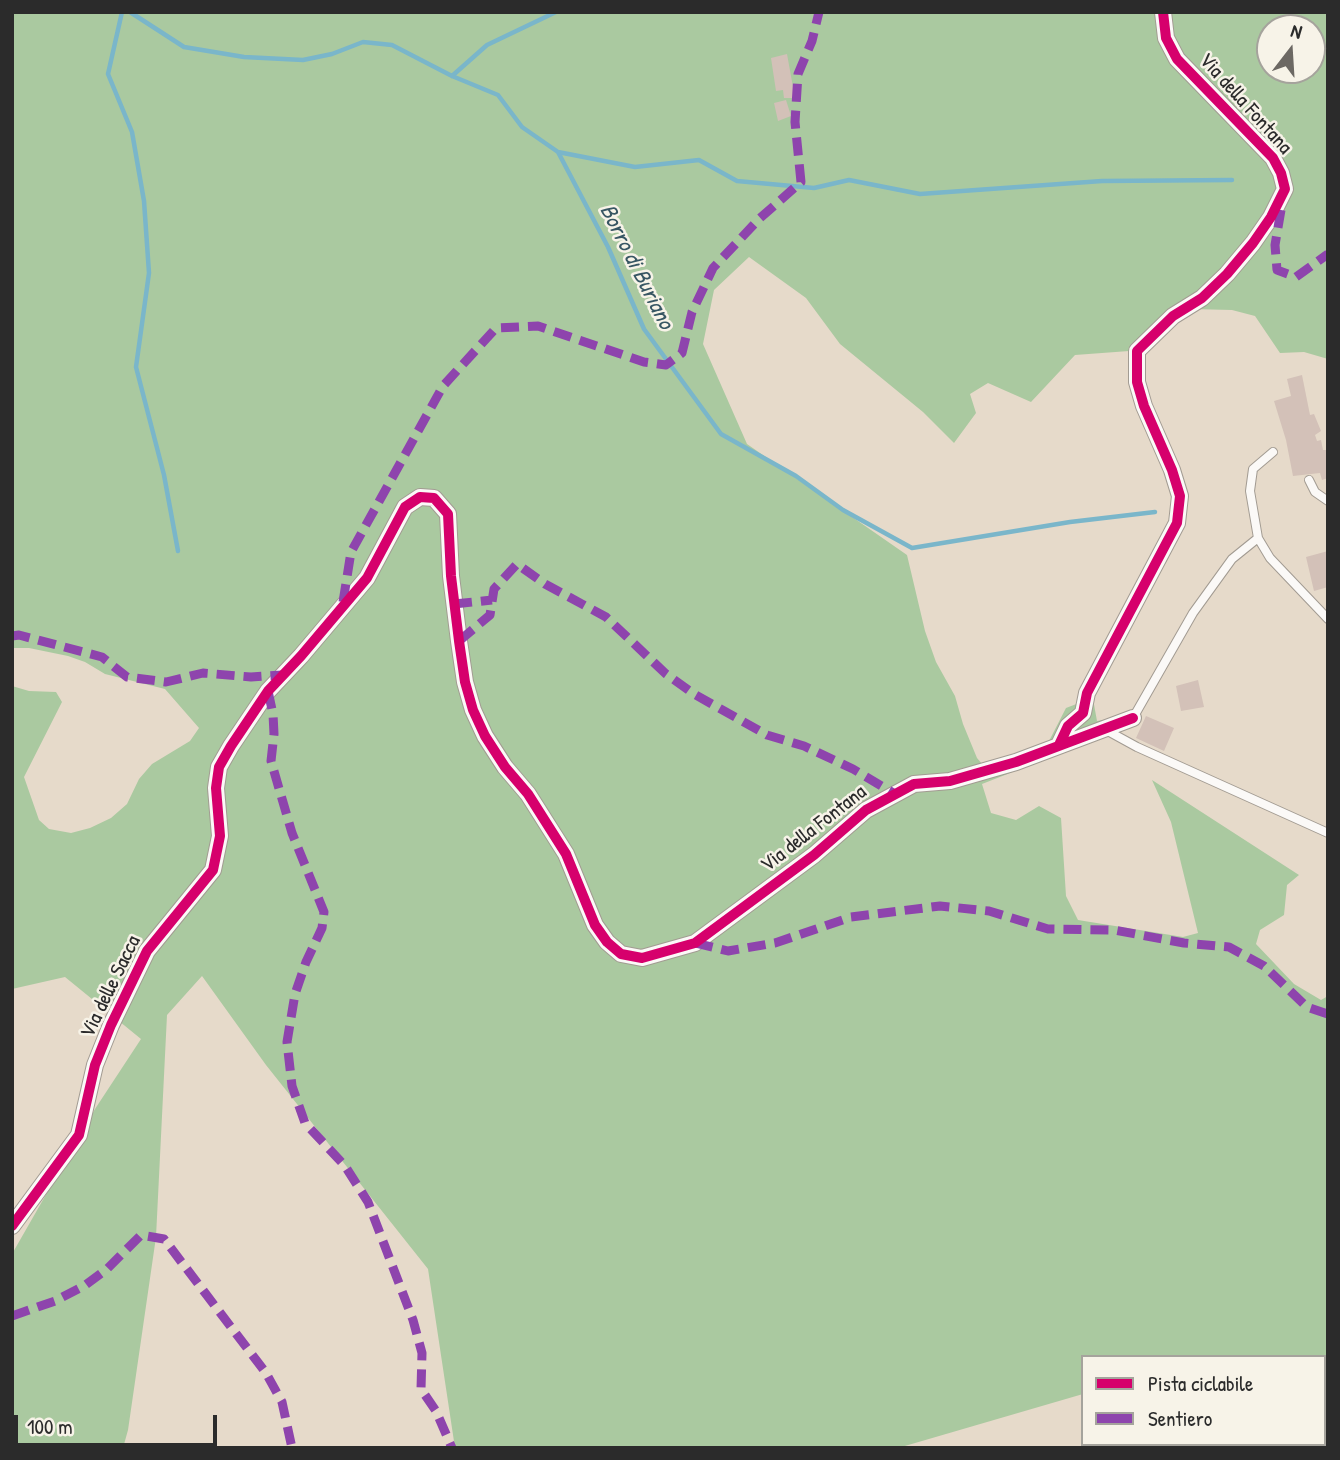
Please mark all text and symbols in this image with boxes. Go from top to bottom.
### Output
north arrow [1256,14,1326,84]
text: N [1288,17,1305,45]
street label: Via della Fontana [1193,48,1297,160]
water label: Borro di Buriano [593,200,679,334]
street label: Via della Fontana [756,780,872,878]
street label: Via delle Sacca [75,932,147,1042]
legend [1081,1355,1326,1446]
text: Pista ciclabile [1148,1369,1253,1398]
scale bar [18,1400,220,1444]
text: Sentiero [1148,1404,1212,1433]
text: 100 m [27,1412,73,1441]

